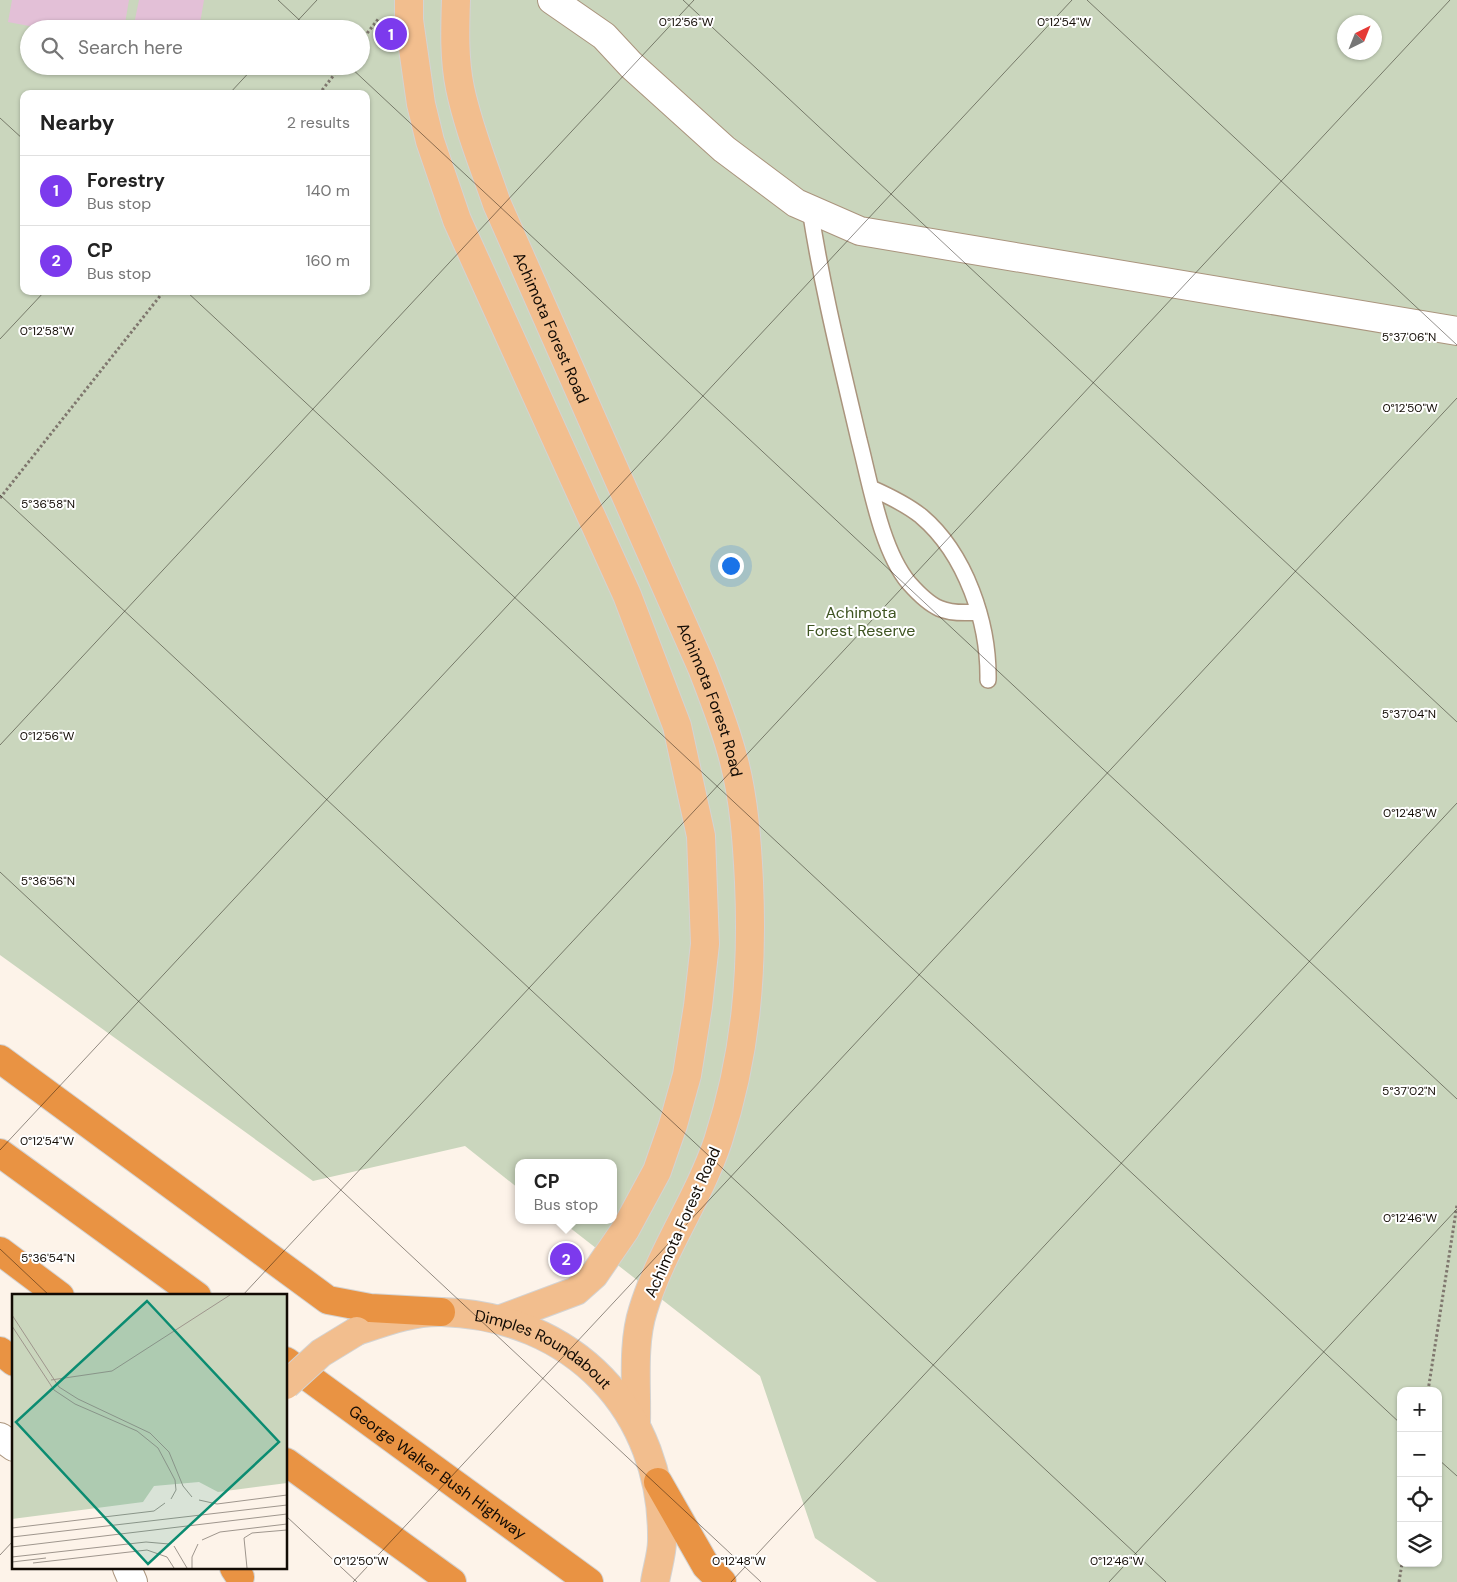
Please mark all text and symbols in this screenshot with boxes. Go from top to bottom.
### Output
text: 0°12'56"W [659,14,714,30]
text: 0°12'54"W [1037,14,1091,30]
pin: 1 [375,15,407,53]
north arrow [1337,15,1382,60]
search box [20,20,370,75]
icon: search [38,34,66,62]
text: Search here [78,35,183,60]
text: Nearby [40,109,114,137]
text: 2 results [287,112,350,133]
text: Forestry [87,168,165,193]
text: 1 [53,180,59,201]
text: 140 m [306,180,350,201]
text: Bus stop [87,193,151,214]
text: CP [87,238,113,263]
street label: Achimota Forest Road [508,249,594,406]
text: 2 [51,250,61,271]
text: 160 m [306,250,350,271]
text: Bus stop [87,263,151,284]
text: 0°12'58"W [20,323,75,339]
text: 5°37'06"N [1382,329,1436,345]
text: 0°12'50"W [1382,400,1438,416]
text: 5°36'58"N [21,496,75,512]
your location [718,553,744,579]
park label: Achimota Forest Reserve [807,602,915,641]
street label: Achimota Forest Road [672,619,747,779]
text: 5°37'04"N [1382,706,1436,722]
text: 0°12'56"W [20,728,75,744]
text: 0°12'48"W [1383,805,1437,821]
text: 5°36'56"N [21,873,75,889]
text: 5°37'02"N [1382,1083,1436,1099]
text: 0°12'54"W [20,1133,74,1149]
street label: Achimota Forest Road [640,1144,725,1301]
popup [515,1159,617,1224]
text: CP [534,1169,560,1194]
text: Bus stop [534,1194,598,1215]
text: 0°12'46"W [1383,1210,1437,1226]
pin: 2 [550,1240,582,1278]
text: 5°36'54"N [21,1250,75,1266]
inset map [12,1294,288,1570]
street label: Dimples Roundabout [473,1305,616,1394]
map controls [1397,1387,1442,1567]
button: + [1397,1387,1442,1432]
street label: George Walker Bush Highway [345,1400,531,1544]
button: − [1397,1432,1442,1477]
button: locate [1397,1477,1442,1522]
button: layers [1397,1522,1442,1567]
text: 0°12'50"W [333,1553,389,1569]
text: 0°12'48"W [712,1553,766,1569]
text: 0°12'46"W [1090,1553,1144,1569]

